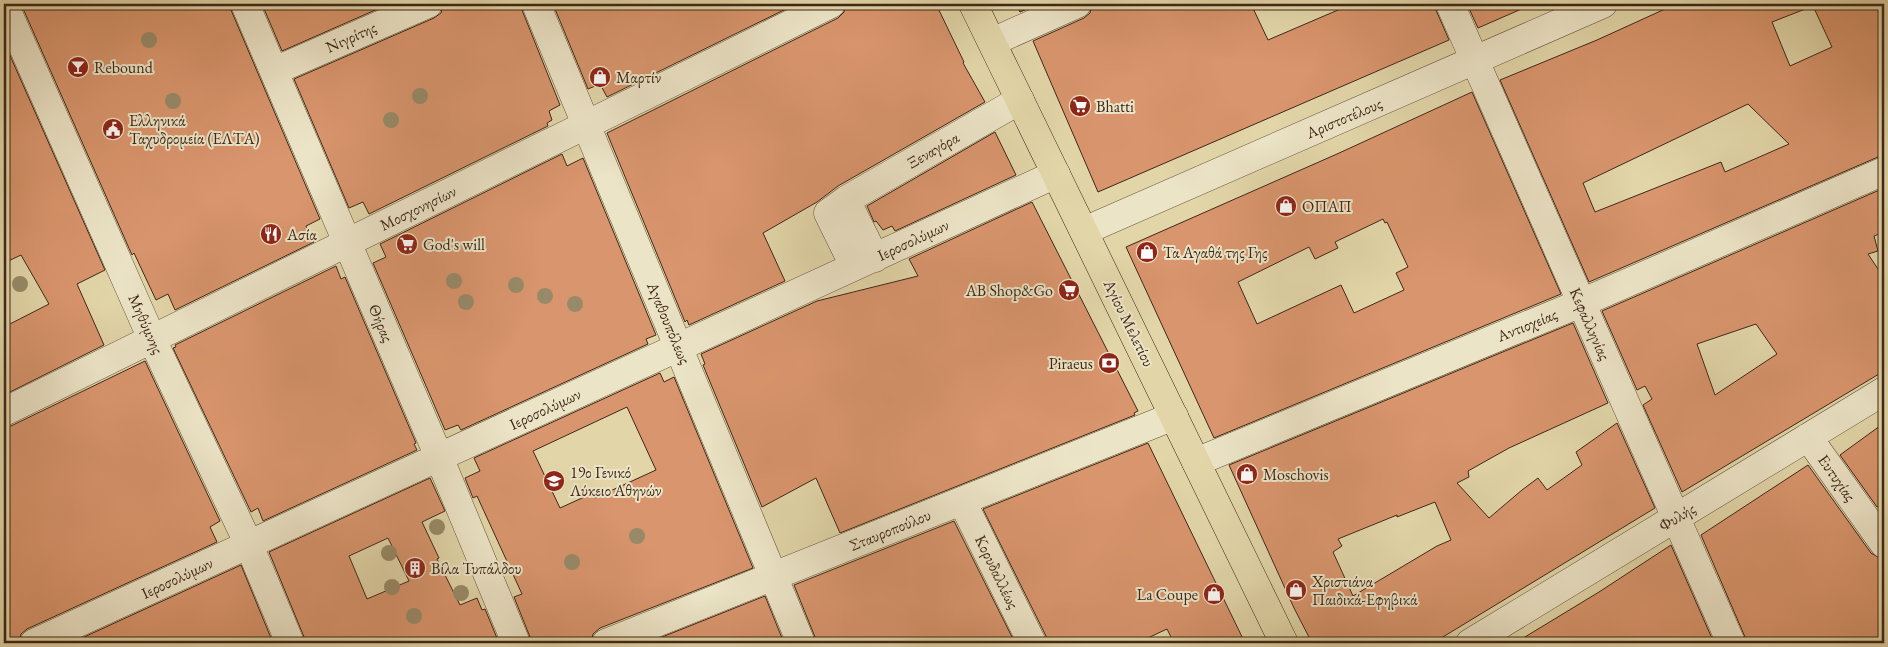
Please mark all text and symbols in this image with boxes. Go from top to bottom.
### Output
street label: Νιγρίτης [322,16,380,57]
bar icon: Rebound [66,55,90,79]
place label: Rebound [94,57,154,78]
shop icon: Μαρτίν [588,65,612,89]
place label: Μαρτίν [616,67,661,88]
street label: Αριστοτέλους [1302,92,1386,144]
supermarket icon: Bhatti [1068,94,1092,118]
place label: Bhatti [1096,96,1134,117]
place label: Ελληνικά Ταχυδρομεία (ΕΛΤΑ) [129,110,260,149]
public building icon: Ελληνικά Ταχυδρομεία (ΕΛΤΑ) [101,117,125,141]
street label: Ξεναγόρα [903,126,963,173]
street label: Μοσχονησίων [376,180,460,236]
shop icon: ΟΠΑΠ [1274,194,1298,218]
place label: ΟΠΑΠ [1302,196,1352,217]
street label: Ιεροσολύμων [874,214,952,266]
restaurant icon: Ασία [259,222,283,246]
place label: Ασία [286,224,318,245]
supermarket icon: God's will [395,232,419,256]
place label: God's will [423,234,485,255]
shop icon: Τα Αγαθά της Γης [1135,240,1159,264]
place label: Τα Αγαθά της Γης [1163,242,1268,263]
street label: Αγίου Μελετίου [1098,275,1159,370]
street label: Αγαθουπόλεως [642,278,696,368]
supermarket icon: ΑΒ Shop&Go [1057,278,1081,302]
place label: ΑΒ Shop&Go [965,280,1053,301]
street label: Κεφαλληνίας [1565,284,1616,364]
street label: Μηθύμνης [123,291,169,358]
street label: Θήρας [364,301,399,346]
street label: Αντιοχείας [1493,303,1561,347]
bank icon: Piraeus [1097,351,1121,375]
place label: Piraeus [1049,353,1093,374]
street label: Ιεροσολύμων [506,383,584,435]
street label: Ευτυχίας [1813,450,1861,506]
place label: 19ο Γενικό Λύκειο Αθηνών [569,462,662,501]
shop icon: Moschovis [1235,462,1259,486]
place label: Moschovis [1263,464,1329,485]
school or university icon: 19ο Γενικό Λύκειο Αθηνών [542,469,566,493]
street label: Φυλής [1655,498,1700,536]
street label: Σταυροπούλου [846,504,934,556]
street label: Κορυδαλλέως [970,532,1024,613]
street label: Ιεροσολύμων [138,552,216,604]
building icon: Βίλα Τυπάλδου [403,556,427,580]
place label: Βίλα Τυπάλδου [431,558,522,579]
place label: Χριστιάνα Παιδικά-Εφηβικά [1311,571,1418,610]
shop icon: Χριστιάνα Παιδικά-Εφηβικά [1284,578,1308,602]
shop icon: La Coupe [1202,582,1226,606]
place label: La Coupe [1137,584,1198,605]

